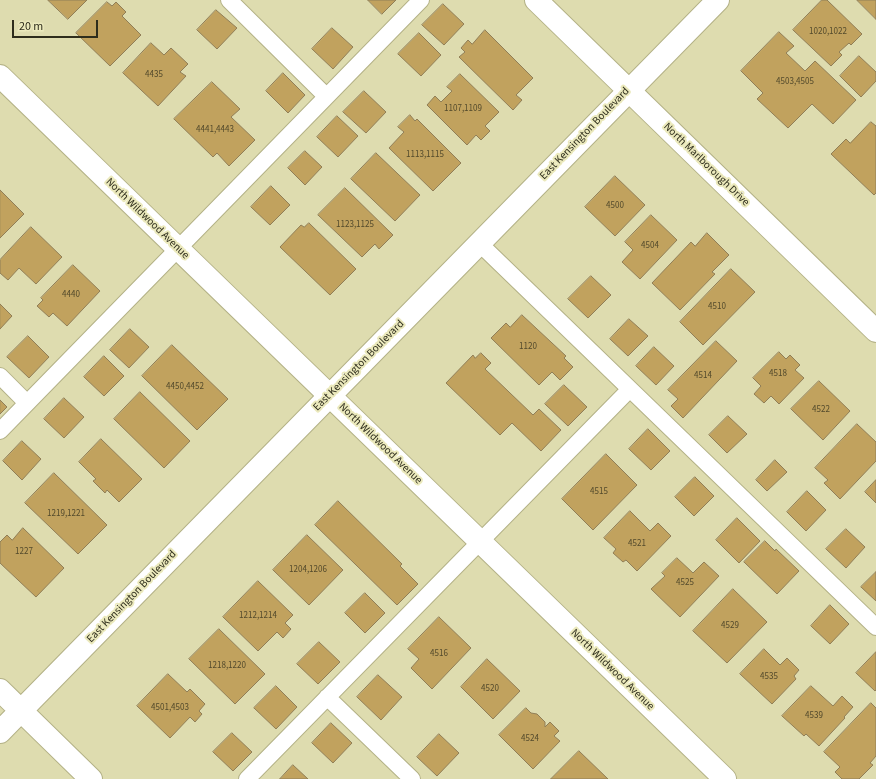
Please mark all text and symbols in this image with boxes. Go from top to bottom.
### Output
scale bar [14,12,100,38]
text: 20 m [19,18,43,35]
house number: 1020,1022 [809,27,847,37]
house number: 4435 [145,70,163,80]
house number: 4503,4505 [776,77,814,87]
street label: East Kensington Boulevard [538,85,632,183]
house number: 1107,1109 [444,104,482,114]
street label: North Marlborough Drive [660,121,752,209]
house number: 4441,4443 [196,125,234,135]
house number: 1113,1115 [406,150,444,160]
street label: North Wildwood Avenue [102,176,192,262]
house number: 4500 [606,201,624,211]
house number: 1123,1125 [336,220,374,230]
house number: 4504 [641,241,659,251]
house number: 4440 [62,290,80,300]
house number: 4510 [708,302,726,312]
street label: East Kensington Boulevard [311,318,407,414]
house number: 1120 [519,342,537,352]
house number: 4518 [769,369,787,379]
house number: 4514 [694,371,712,381]
house number: 4450,4452 [166,382,204,392]
street label: North Wildwood Avenue [335,401,425,487]
house number: 4522 [812,405,830,415]
house number: 4515 [590,487,608,497]
house number: 1219,1221 [47,509,85,519]
house number: 4521 [628,539,646,549]
house number: 1227 [15,547,33,557]
street label: East Kensington Boulevard [85,548,179,646]
house number: 1204,1206 [289,565,327,575]
house number: 4525 [676,578,694,588]
house number: 1212,1214 [239,611,277,621]
house number: 4529 [721,621,739,631]
street label: North Wildwood Avenue [567,627,657,713]
house number: 4516 [430,649,448,659]
house number: 1218,1220 [208,661,246,671]
house number: 4535 [760,672,778,682]
house number: 4520 [481,684,499,694]
house number: 4501,4503 [151,703,189,713]
house number: 4539 [805,711,823,721]
house number: 4524 [521,734,539,744]

